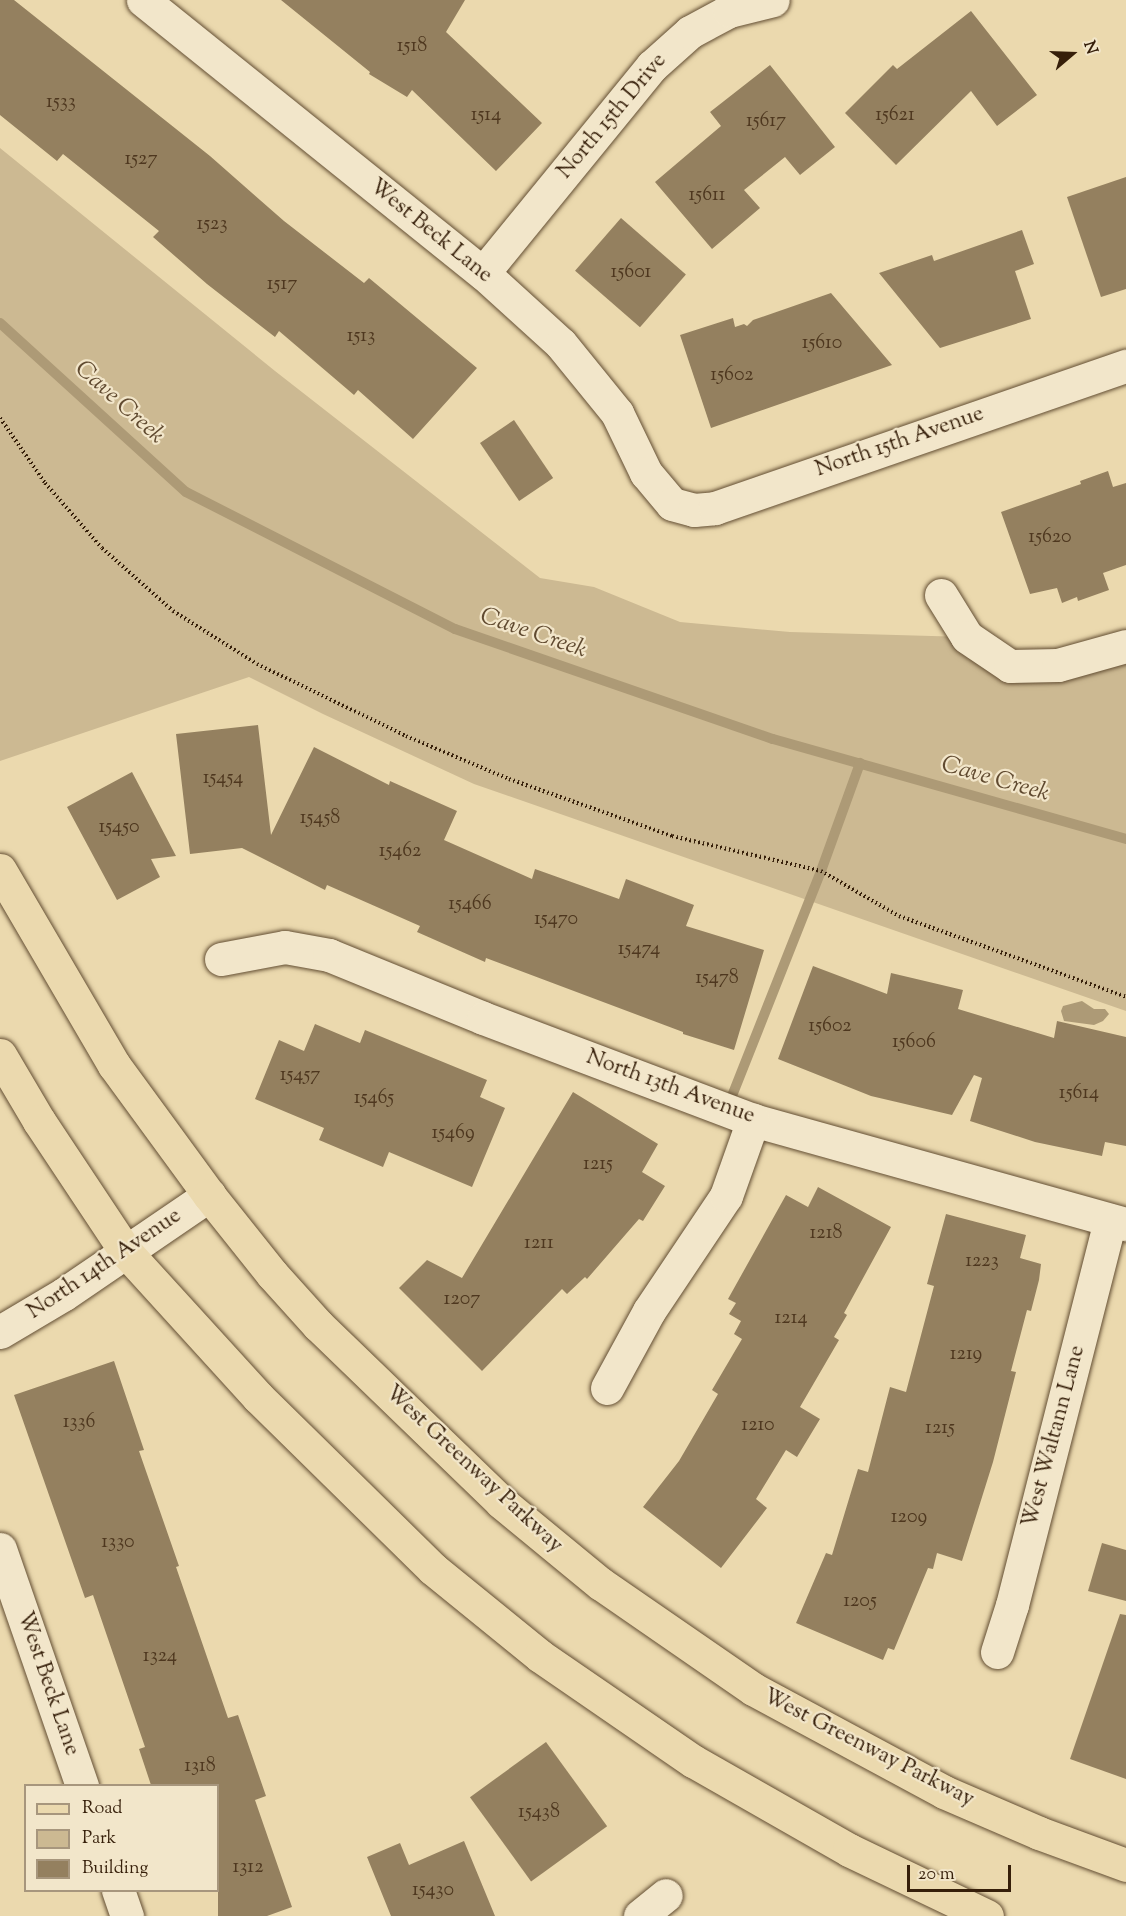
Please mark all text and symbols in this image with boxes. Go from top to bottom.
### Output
north arrow [1042,24,1102,84]
house number: 1518 [397,34,427,58]
text: N [1077,38,1102,58]
street label: North 15th Drive [553,49,673,185]
house number: 1533 [46,90,76,114]
house number: 1514 [471,103,501,127]
house number: 15621 [875,103,915,127]
house number: 15617 [746,109,786,133]
house number: 1527 [124,147,158,171]
street label: West Beck Lane [363,174,497,290]
house number: 15611 [689,183,725,207]
house number: 1523 [196,212,228,236]
house number: 15601 [611,260,651,284]
house number: 1517 [267,272,297,296]
house number: 1513 [347,324,375,348]
house number: 15610 [802,331,842,355]
water label: Cave Creek [68,355,170,451]
house number: 15602 [710,363,754,387]
street label: North 15th Avenue [812,402,988,484]
house number: 15620 [1028,525,1072,549]
water label: Cave Creek [476,602,590,666]
water label: Cave Creek [938,751,1052,809]
house number: 15454 [203,766,243,790]
house number: 15458 [300,806,340,830]
house number: 15450 [98,815,140,839]
house number: 15462 [379,839,421,863]
house number: 15466 [448,892,492,916]
house number: 15470 [534,907,578,931]
house number: 15474 [618,937,660,961]
house number: 15478 [695,966,739,990]
house number: 15602 [808,1014,852,1038]
house number: 15606 [892,1030,936,1054]
street label: North 13th Avenue [582,1045,758,1131]
house number: 15457 [280,1063,320,1087]
house number: 15614 [1059,1081,1099,1105]
house number: 15465 [354,1086,394,1110]
house number: 15469 [431,1121,475,1145]
house number: 1215 [583,1152,613,1176]
street label: North 14th Avenue [23,1204,187,1326]
house number: 1218 [810,1221,842,1245]
house number: 1211 [524,1231,554,1255]
house number: 1223 [965,1249,999,1273]
house number: 1207 [444,1287,480,1311]
house number: 1214 [774,1306,808,1330]
house number: 1219 [950,1342,982,1366]
street label: West Waltann Lane [1018,1343,1092,1531]
street label: West Greenway Parkway [379,1381,567,1559]
house number: 1336 [63,1410,95,1434]
house number: 1210 [741,1413,775,1437]
house number: 1215 [925,1416,955,1440]
house number: 1209 [891,1505,927,1529]
house number: 1330 [101,1530,135,1554]
house number: 1205 [843,1589,877,1613]
street label: West Beck Lane [10,1609,84,1759]
house number: 1324 [143,1644,177,1668]
street label: West Greenway Parkway [758,1684,978,1814]
house number: 1318 [184,1754,216,1778]
legend [24,1784,219,1892]
text: Road [82,1796,122,1822]
house number: 15438 [518,1800,560,1824]
text: Park [82,1826,116,1852]
scale bar [910,1853,1014,1891]
house number: 1312 [232,1855,264,1879]
text: Building [82,1856,148,1882]
text: 20 m [918,1862,955,1888]
house number: 15430 [412,1878,454,1902]

